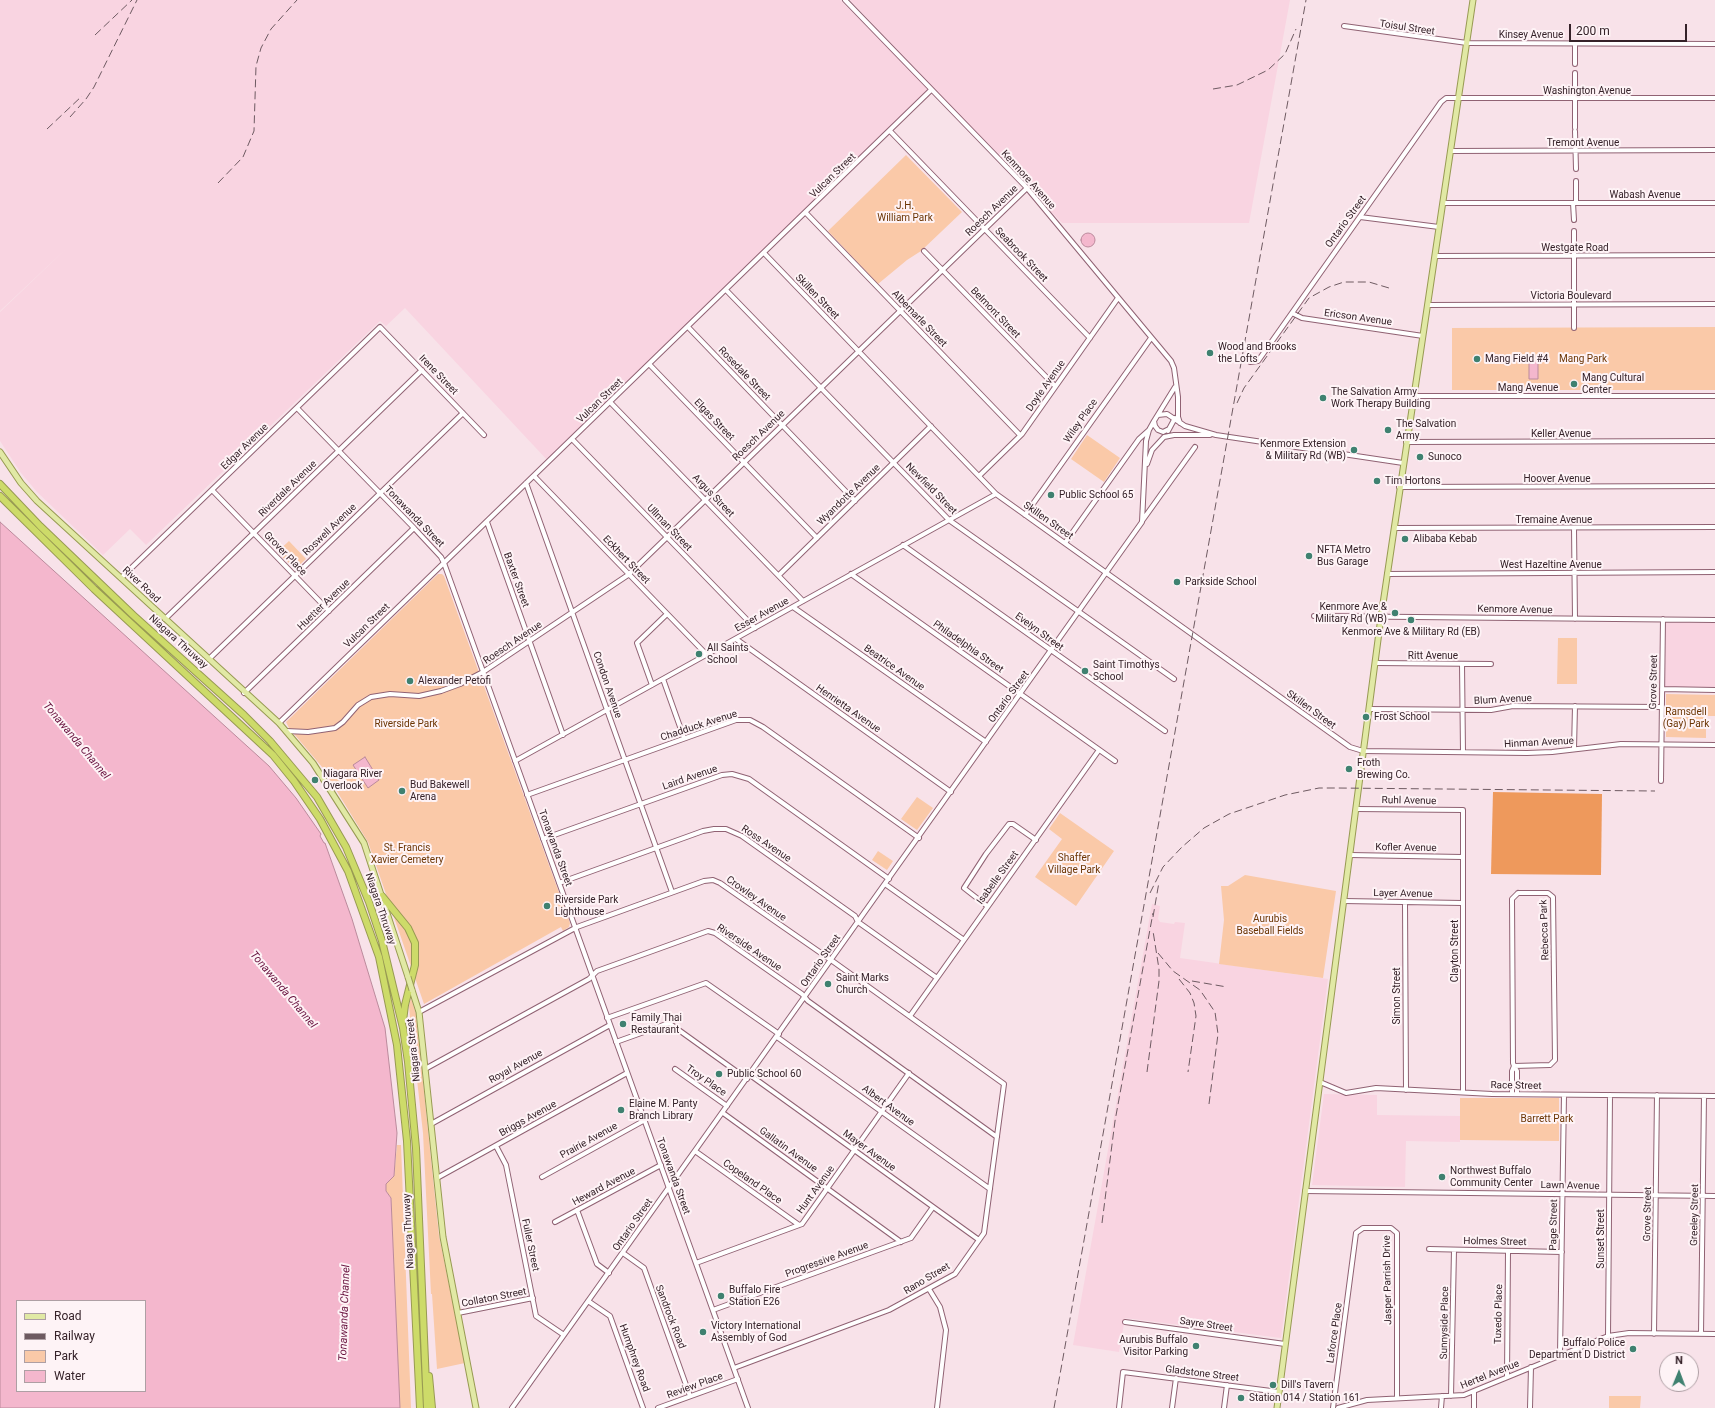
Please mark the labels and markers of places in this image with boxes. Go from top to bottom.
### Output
place label: Wood and Brooks the Lofts [1218,341,1296,364]
marker: Wood and Brooks the Lofts [1205,348,1215,358]
place label: Mang Field #4 [1485,353,1548,365]
marker: Mang Field #4 [1472,354,1482,364]
place label: Mang Cultural Center [1582,372,1644,396]
marker: Mang Cultural Center [1569,379,1579,389]
place label: The Salvation Army Work Therapy Building [1331,386,1430,410]
marker: The Salvation Army Work Therapy Building [1318,393,1328,403]
place label: The Salvation Army [1396,418,1456,442]
marker: The Salvation Army [1383,425,1393,435]
place label: Kenmore Extension & Military Rd (WB) [1260,438,1346,462]
marker: Kenmore Extension & Military Rd (WB) [1349,445,1359,455]
place label: Sunoco [1428,451,1462,463]
marker: Sunoco [1415,452,1425,462]
place label: Tim Hortons [1385,475,1441,487]
marker: Tim Hortons [1372,476,1382,486]
place label: Public School 65 [1059,489,1133,501]
marker: Public School 65 [1046,490,1056,500]
place label: Alibaba Kebab [1413,533,1477,545]
marker: Alibaba Kebab [1400,534,1410,544]
place label: NFTA Metro Bus Garage [1317,544,1371,568]
marker: NFTA Metro Bus Garage [1304,551,1314,561]
place label: Parkside School [1185,576,1257,588]
marker: Parkside School [1172,577,1182,587]
place label: Kenmore Ave & Military Rd (WB) [1315,601,1387,624]
marker: Kenmore Ave & Military Rd (WB) [1390,608,1400,618]
marker: Kenmore Ave & Military Rd (EB) [1406,615,1416,625]
place label: Kenmore Ave & Military Rd (EB) [1342,626,1480,638]
place label: All Saints School [707,642,749,666]
marker: All Saints School [694,649,704,659]
place label: Saint Timothys School [1093,659,1160,682]
marker: Saint Timothys School [1080,666,1090,676]
place label: Alexander Petofi [418,675,491,687]
marker: Alexander Petofi [405,676,415,686]
place label: Frost School [1374,711,1430,723]
marker: Frost School [1361,712,1371,722]
place label: Froth Brewing Co. [1357,757,1410,780]
marker: Froth Brewing Co. [1344,764,1354,774]
place label: Niagara River Overlook [323,768,382,792]
marker: Niagara River Overlook [310,775,320,785]
place label: Bud Bakewell Arena [410,779,469,802]
marker: Bud Bakewell Arena [397,786,407,796]
place label: Riverside Park Lighthouse [555,894,618,918]
marker: Riverside Park Lighthouse [542,901,552,911]
place label: Saint Marks Church [836,972,889,996]
marker: Saint Marks Church [823,979,833,989]
place label: Family Thai Restaurant [631,1012,682,1036]
marker: Family Thai Restaurant [618,1019,628,1029]
place label: Public School 60 [727,1068,801,1080]
marker: Public School 60 [714,1069,724,1079]
place label: Elaine M. Panty Branch Library [629,1098,697,1122]
marker: Elaine M. Panty Branch Library [616,1105,626,1115]
place label: Northwest Buffalo Community Center [1450,1165,1533,1188]
marker: Northwest Buffalo Community Center [1437,1172,1447,1182]
place label: Buffalo Fire Station E26 [729,1284,780,1308]
marker: Buffalo Fire Station E26 [716,1291,726,1301]
place label: Victory International Assembly of God [711,1320,801,1344]
marker: Victory International Assembly of God [698,1327,708,1337]
place label: Aurubis Buffalo Visitor Parking [1119,1334,1188,1358]
place label: Buffalo Police Department D District [1529,1337,1625,1360]
marker: Aurubis Buffalo Visitor Parking [1191,1341,1201,1351]
marker: Buffalo Police Department D District [1628,1344,1638,1354]
place label: Dill's Tavern [1281,1379,1334,1391]
marker: Dill's Tavern [1268,1380,1278,1390]
place label: Station 014 / Station 161 [1249,1392,1360,1404]
marker: Station 014 / Station 161 [1236,1393,1246,1403]

